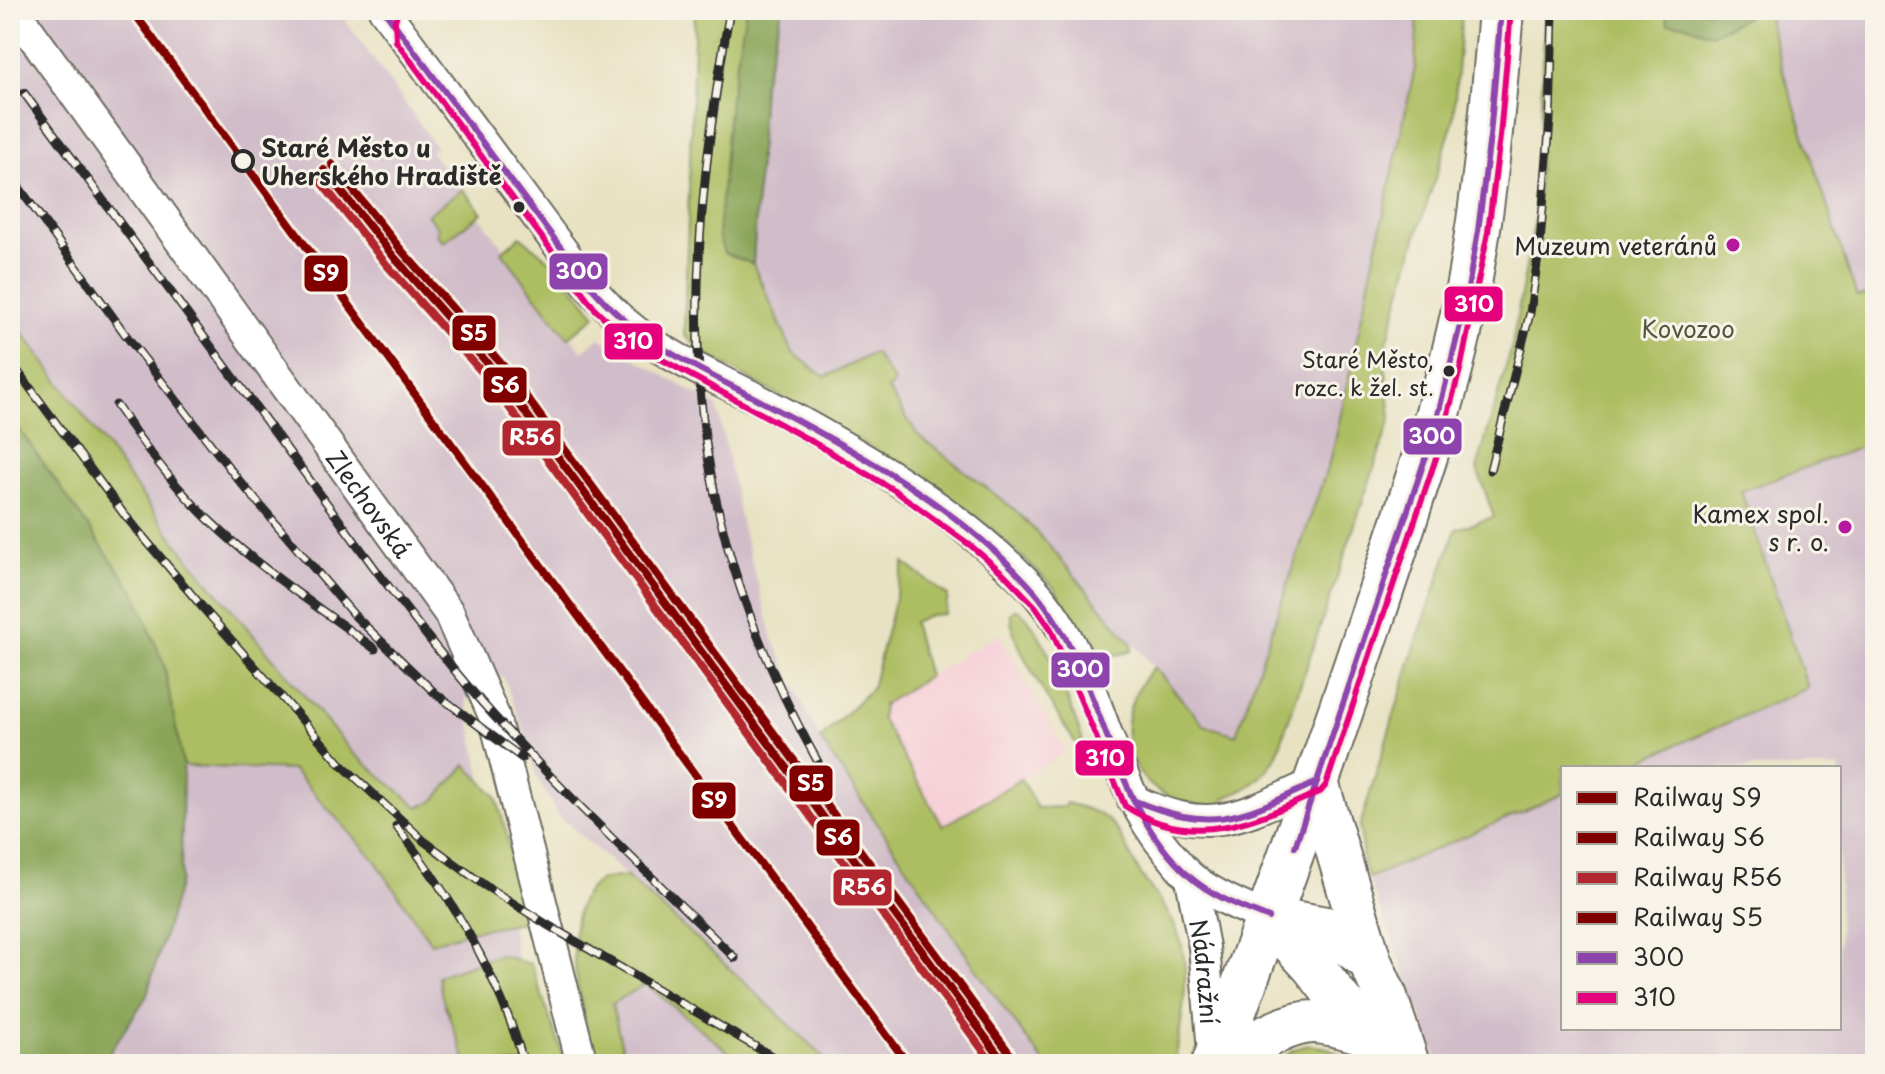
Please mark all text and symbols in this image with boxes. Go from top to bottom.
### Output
place label: Staré Město u Uherského Hradiště [261,129,502,193]
marker: Staré Město u Uherského Hradiště [232,150,254,172]
unlabelled marker [511,199,527,215]
place label: Muzeum veteránů [1514,227,1717,263]
marker: Muzeum veteránů [1724,236,1742,254]
line badge: 300 [548,252,609,291]
text: 300 [556,253,602,286]
line badge: S9 [303,254,349,293]
text: S9 [313,255,339,288]
line badge: 310 [1443,285,1504,323]
text: 310 [1454,286,1494,319]
park label: Kovozoo [1641,310,1735,346]
line badge: S5 [451,314,497,352]
text: S5 [460,315,488,348]
line badge: 310 [603,322,664,361]
text: 310 [613,323,653,356]
place label: Staré Město, rozc. k žel. st. [1294,342,1434,403]
marker: Staré Město, rozc. k žel. st. [1441,363,1457,379]
line badge: S6 [482,366,528,404]
text: S6 [490,367,520,400]
line badge: 300 [1402,417,1463,456]
text: 300 [1409,418,1455,451]
line badge: R56 [501,419,562,457]
text: R56 [509,419,555,452]
street label: Zlechovská [318,441,421,565]
place label: Kamex spol. s r. o. [1692,495,1829,559]
marker: Kamex spol. s r. o. [1836,518,1854,536]
line badge: 300 [1050,651,1111,689]
text: 300 [1057,651,1103,684]
line badge: 310 [1074,739,1135,777]
text: 310 [1085,740,1125,773]
line badge: S5 [788,764,834,803]
text: S5 [797,765,825,798]
legend [1561,766,1841,1030]
text: Railway S9 [1633,778,1761,814]
line badge: S9 [691,781,737,820]
text: S9 [701,782,727,815]
line badge: S6 [815,818,861,857]
text: Railway S6 [1633,818,1765,854]
text: S6 [823,819,853,852]
text: Railway R56 [1633,858,1782,894]
line badge: R56 [832,868,893,907]
text: R56 [840,869,886,902]
text: Railway S5 [1633,898,1763,934]
street label: Nádražní [1181,916,1229,1026]
text: 300 [1633,938,1684,974]
text: 310 [1633,978,1676,1014]

